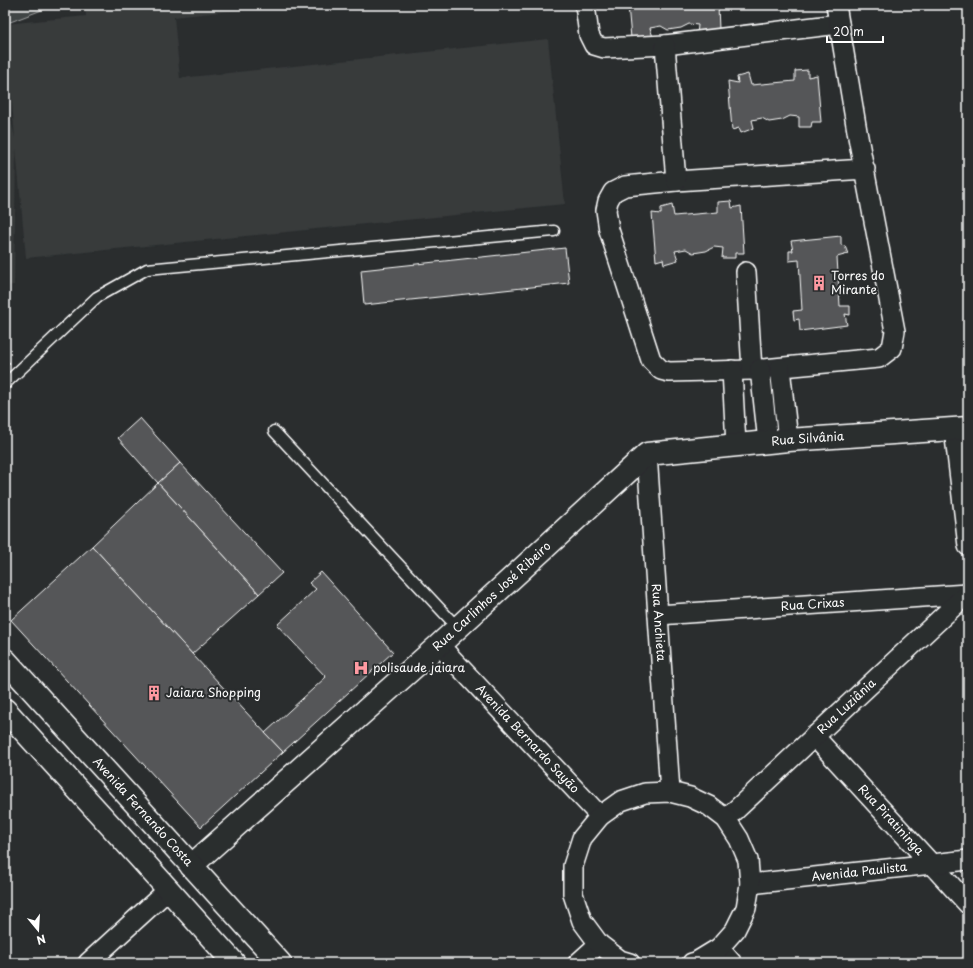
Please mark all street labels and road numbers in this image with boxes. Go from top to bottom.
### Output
street label: Rua Silvânia [770,426,845,450]
street label: Rua Carlinhos José Ribeiro [428,536,555,655]
street label: Rua Anchieta [648,583,671,663]
street label: Rua Crixas [780,592,845,615]
street label: Rua Luziânia [813,673,880,738]
street label: Avenida Bernardo Sayão [472,680,584,797]
street label: Avenida Fernando Costa [89,753,198,870]
street label: Rua Piratininga [855,780,929,859]
street label: Avenida Paulista [811,857,908,885]

